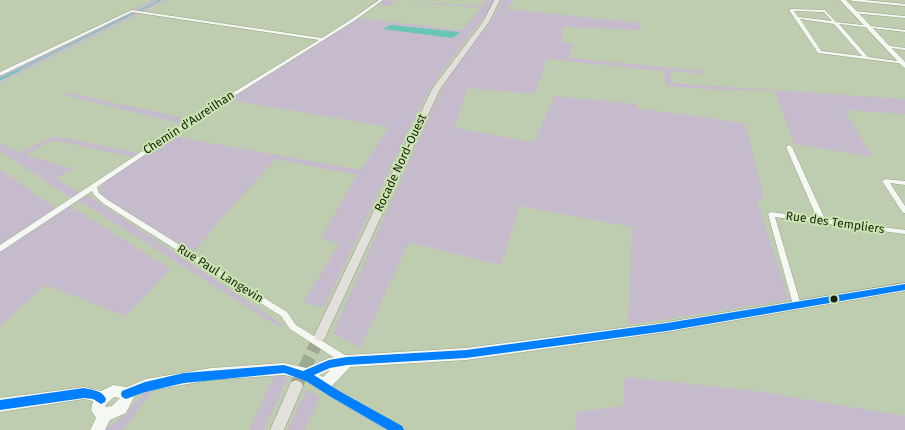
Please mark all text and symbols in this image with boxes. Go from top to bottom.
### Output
street label: Chemin d'Aureilhan [141,88,237,158]
street label: Rocade Nord-Ouest [372,112,430,214]
street label: Rue des Templiers [785,209,885,237]
street label: Rue Paul Langevin [174,242,266,306]
unlabelled marker [829,294,839,304]

